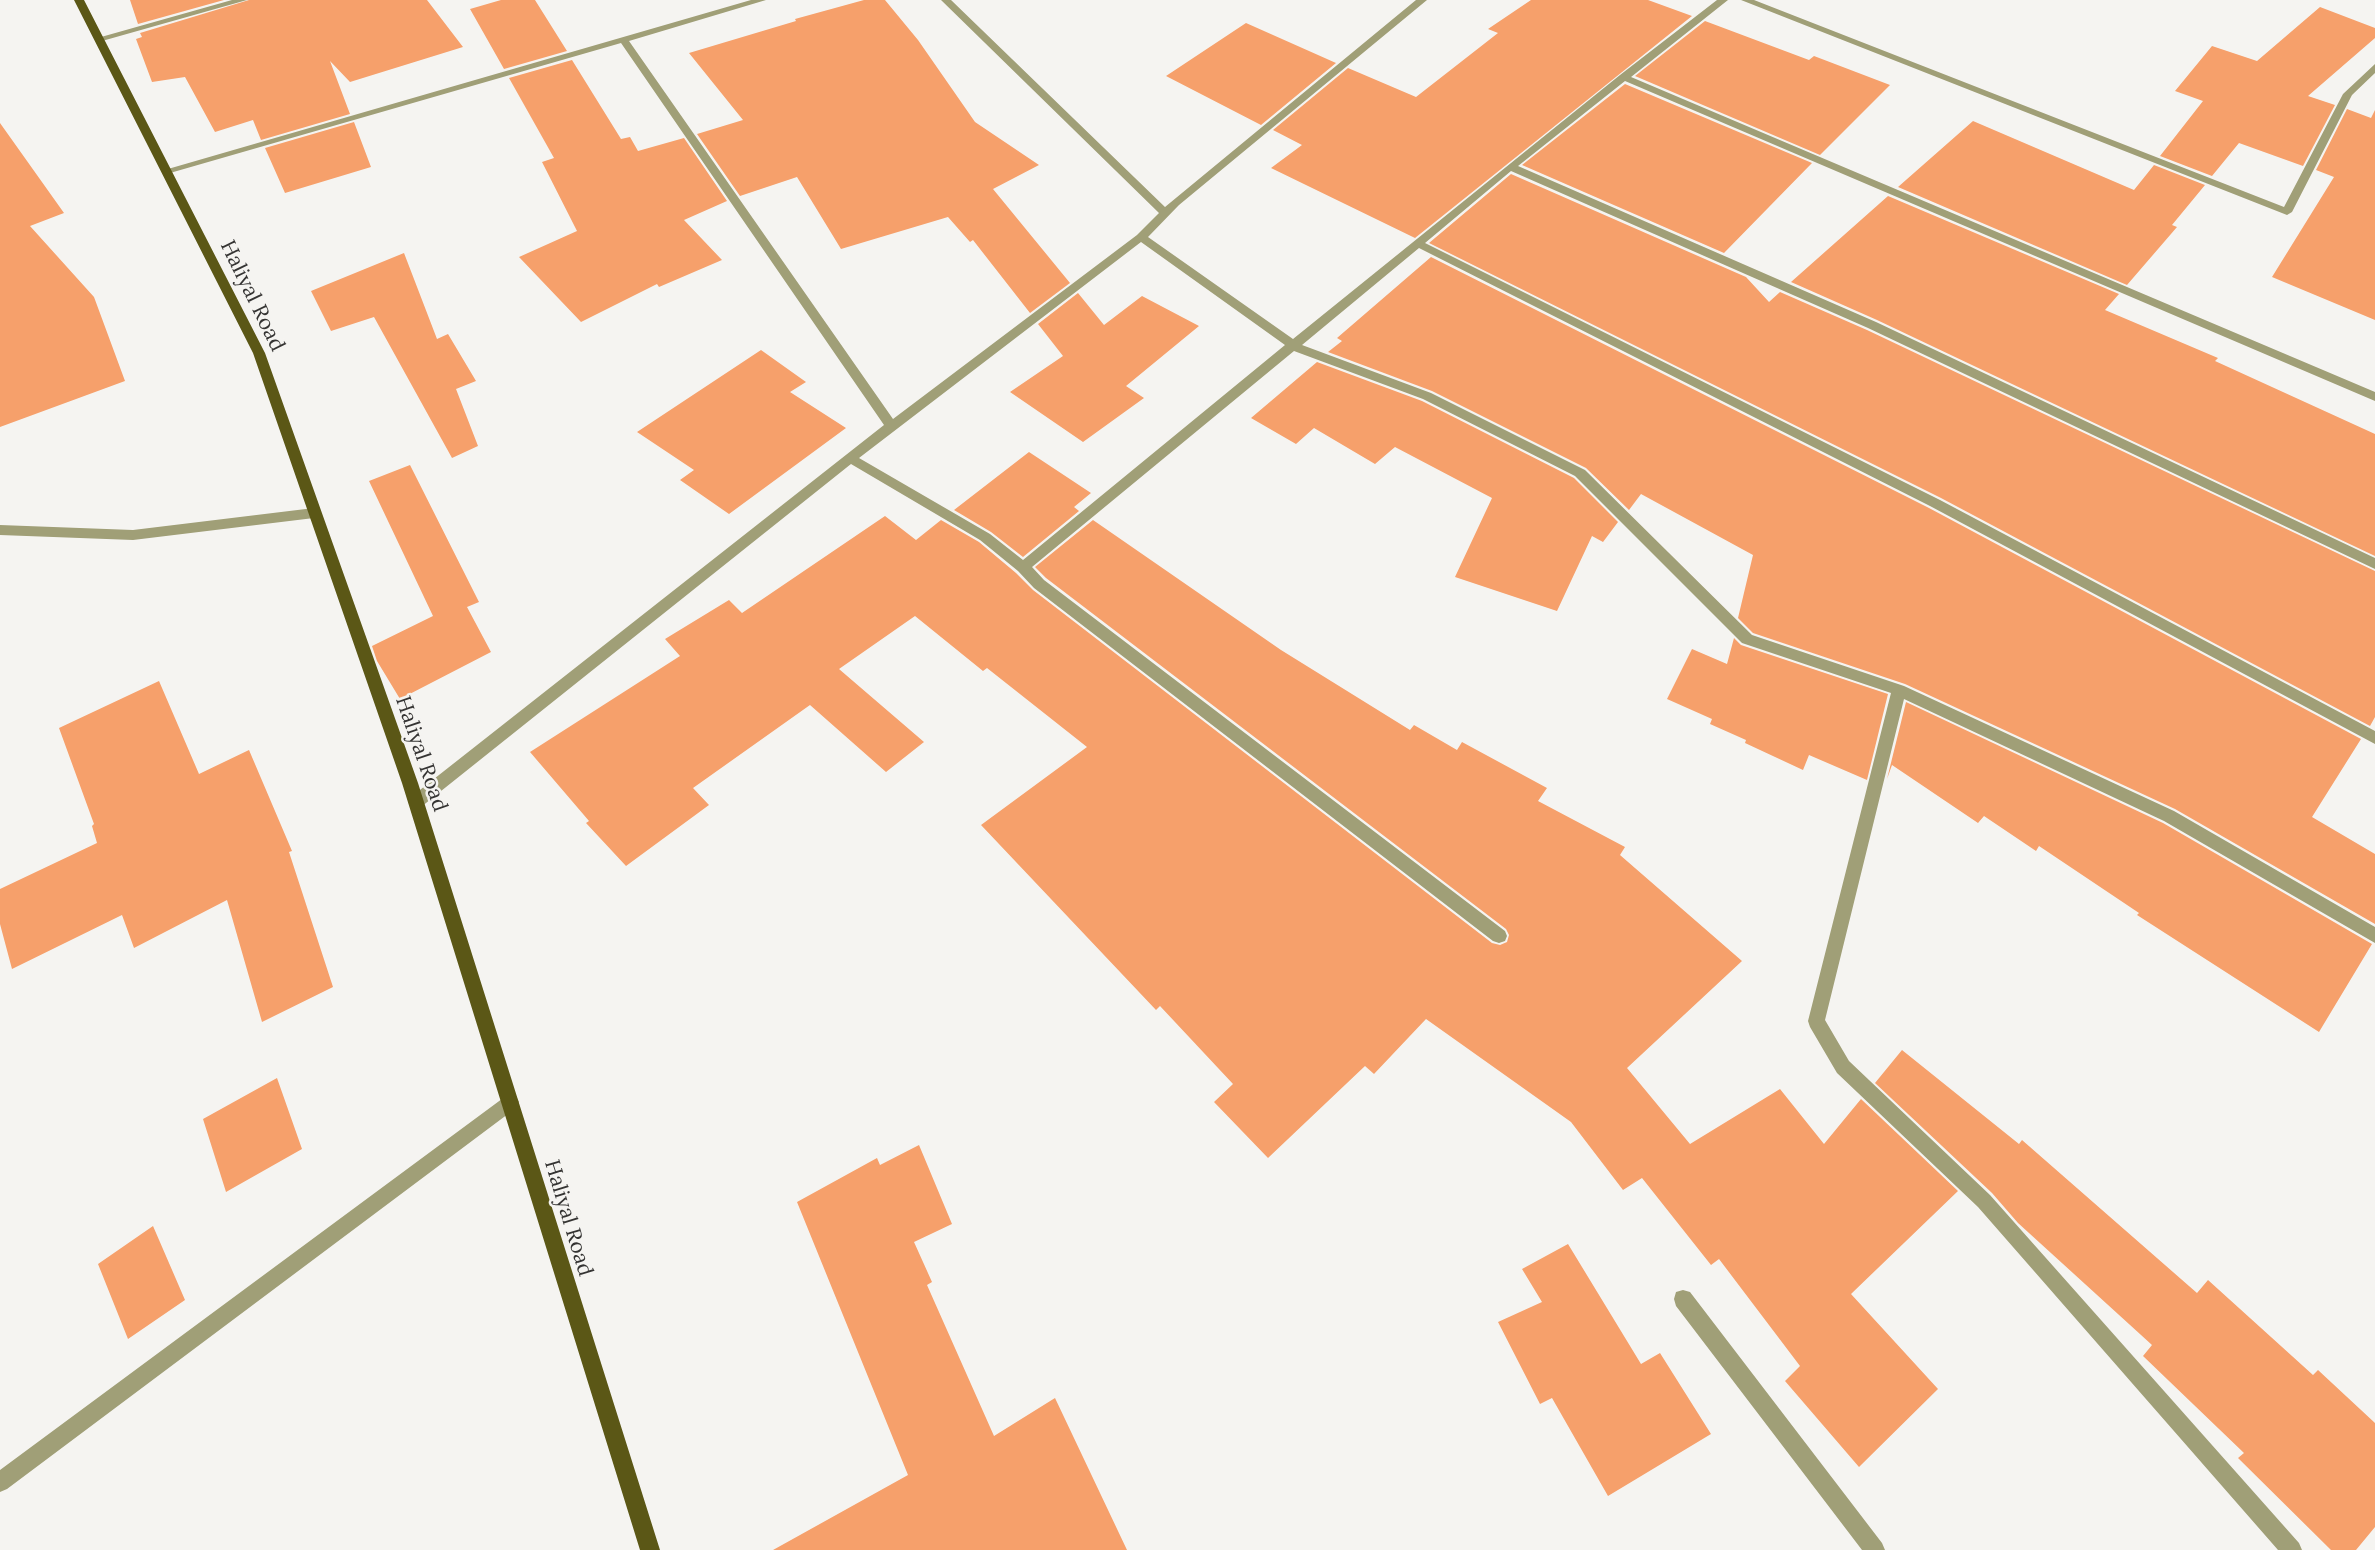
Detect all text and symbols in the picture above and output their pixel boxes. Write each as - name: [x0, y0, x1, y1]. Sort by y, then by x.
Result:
- street label: Haliyal Road: [214, 236, 290, 356]
- street label: Haliyal Road: [389, 693, 453, 815]
- street label: Haliyal Road: [538, 1157, 598, 1279]

